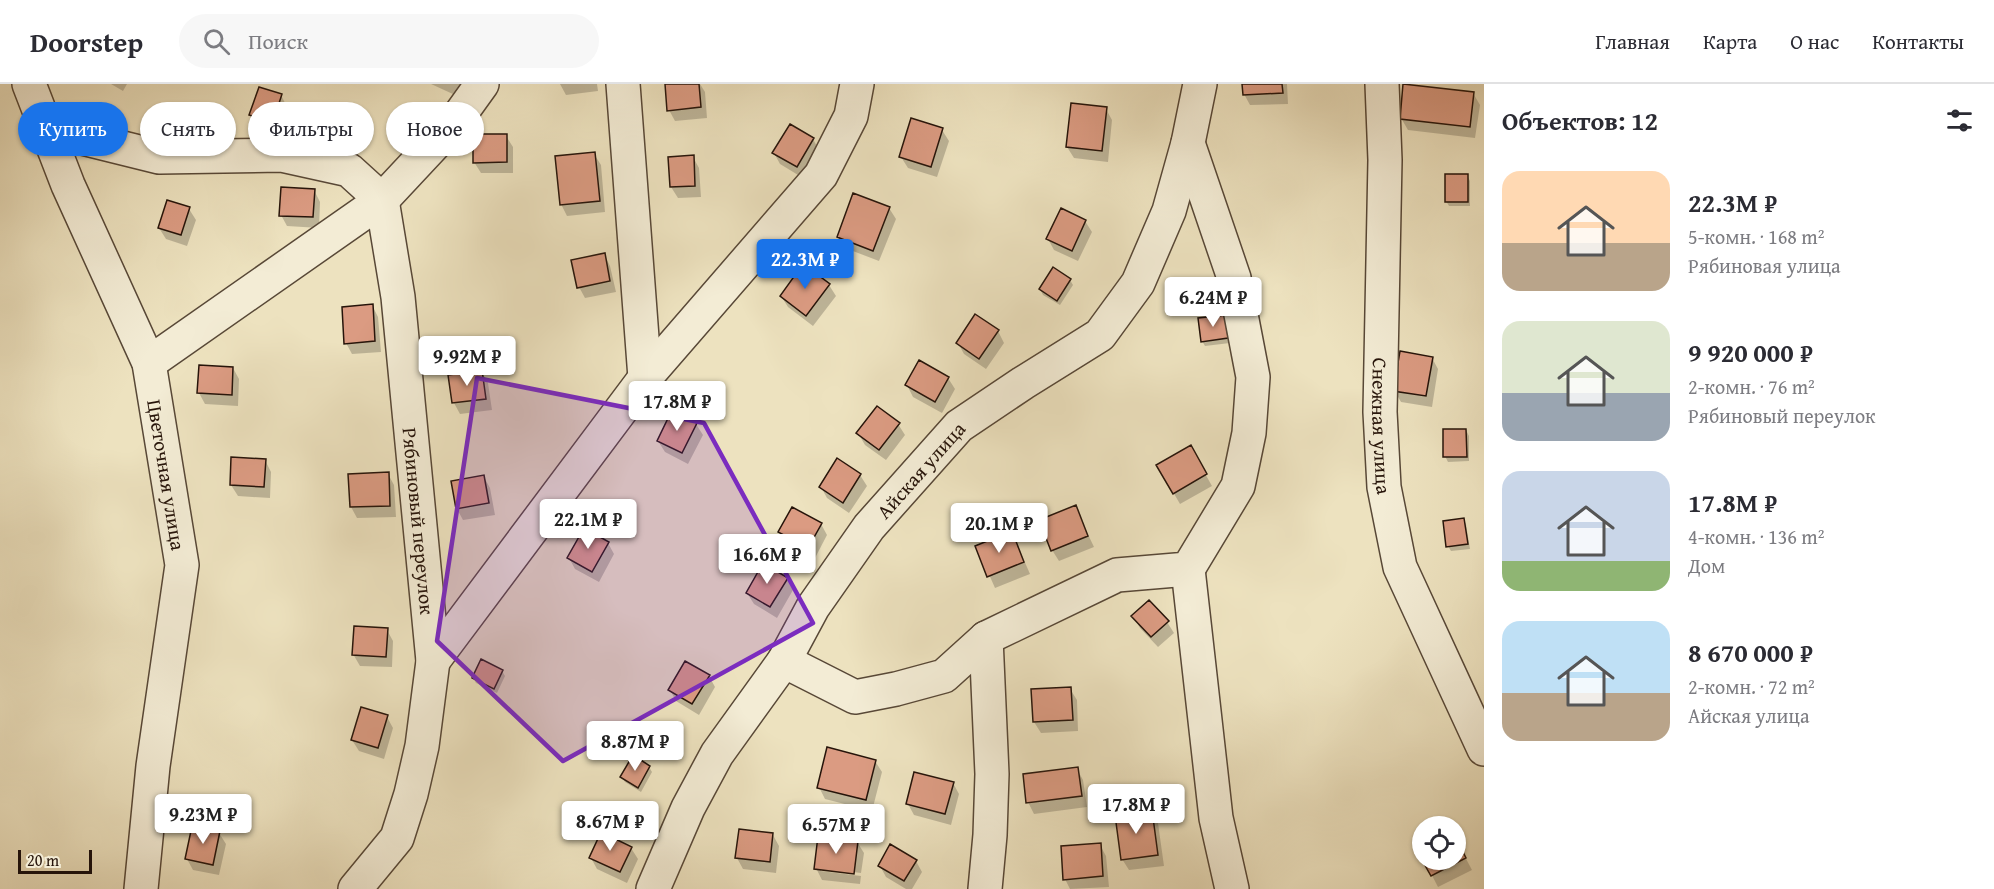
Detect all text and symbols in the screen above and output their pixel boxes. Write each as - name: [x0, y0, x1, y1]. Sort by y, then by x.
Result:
- search box: [179, 14, 599, 68]
- text: Doorstep: [30, 21, 143, 62]
- icon: search: [200, 25, 233, 58]
- text: Поиск: [248, 25, 308, 57]
- text: Главная: [1595, 26, 1670, 57]
- text: Карта: [1703, 26, 1757, 57]
- text: О нас: [1790, 26, 1839, 57]
- text: Контакты: [1872, 26, 1964, 57]
- text: Объектов: 12: [1502, 101, 1658, 140]
- chip: Купить: [18, 102, 128, 156]
- chip: Снять: [140, 102, 236, 156]
- chip: Фильтры: [248, 102, 374, 156]
- chip: Новое: [386, 102, 484, 156]
- icon: filters: [1943, 104, 1976, 137]
- text: 22.3M ₽: [1688, 183, 1777, 222]
- icon: home: [1550, 195, 1622, 267]
- text: 5-комн. · 168 m²: [1688, 222, 1824, 251]
- pin: 22.3M ₽: [750, 239, 860, 290]
- text: 22.3M ₽: [771, 244, 839, 273]
- text: Рябиновая улица: [1688, 251, 1841, 280]
- pin: 6.24M ₽: [1158, 277, 1268, 328]
- text: 6.24M ₽: [1179, 282, 1247, 311]
- text: 9 920 000 ₽: [1688, 333, 1813, 372]
- pin: 9.92M ₽: [412, 336, 522, 387]
- text: 9.92M ₽: [433, 341, 501, 370]
- icon: home: [1550, 345, 1622, 417]
- street label: Снежная улица: [1365, 357, 1400, 497]
- text: 2-комн. · 76 m²: [1688, 372, 1815, 401]
- pin: 17.8M ₽: [622, 381, 732, 432]
- text: 17.8M ₽: [643, 386, 711, 415]
- street label: Цветочная улица: [141, 397, 194, 553]
- text: Рябиновый переулок: [1688, 401, 1876, 430]
- street label: Айская улица: [869, 414, 972, 525]
- street label: Рябиновый переулок: [396, 426, 443, 616]
- text: 17.8M ₽: [1688, 483, 1777, 522]
- icon: home: [1550, 495, 1622, 567]
- pin: 22.1M ₽: [533, 499, 643, 550]
- pin: 20.1M ₽: [944, 503, 1054, 554]
- text: 22.1M ₽: [554, 504, 622, 533]
- text: 20.1M ₽: [965, 508, 1033, 537]
- text: 4-комн. · 136 m²: [1688, 522, 1824, 551]
- pin: 16.6M ₽: [712, 534, 822, 585]
- text: 16.6M ₽: [733, 539, 801, 568]
- text: Дом: [1688, 551, 1725, 580]
- text: 8 670 000 ₽: [1688, 633, 1813, 672]
- icon: home: [1550, 645, 1622, 717]
- text: 2-комн. · 72 m²: [1688, 672, 1815, 701]
- text: Айская улица: [1688, 701, 1809, 730]
- pin: 8.87M ₽: [580, 721, 690, 772]
- text: 8.87M ₽: [601, 726, 669, 755]
- pin: 17.8M ₽: [1081, 784, 1191, 835]
- text: 17.8M ₽: [1102, 789, 1170, 818]
- pin: 9.23M ₽: [148, 794, 258, 845]
- text: 9.23M ₽: [169, 799, 237, 828]
- pin: 8.67M ₽: [555, 801, 665, 852]
- pin: 6.57M ₽: [781, 804, 891, 855]
- text: 8.67M ₽: [576, 806, 644, 835]
- text: 6.57M ₽: [802, 809, 870, 838]
- map controls: [1412, 816, 1466, 870]
- button: locate: [1412, 816, 1466, 870]
- scale bar: [18, 847, 92, 874]
- text: 20 m: [27, 848, 59, 872]

